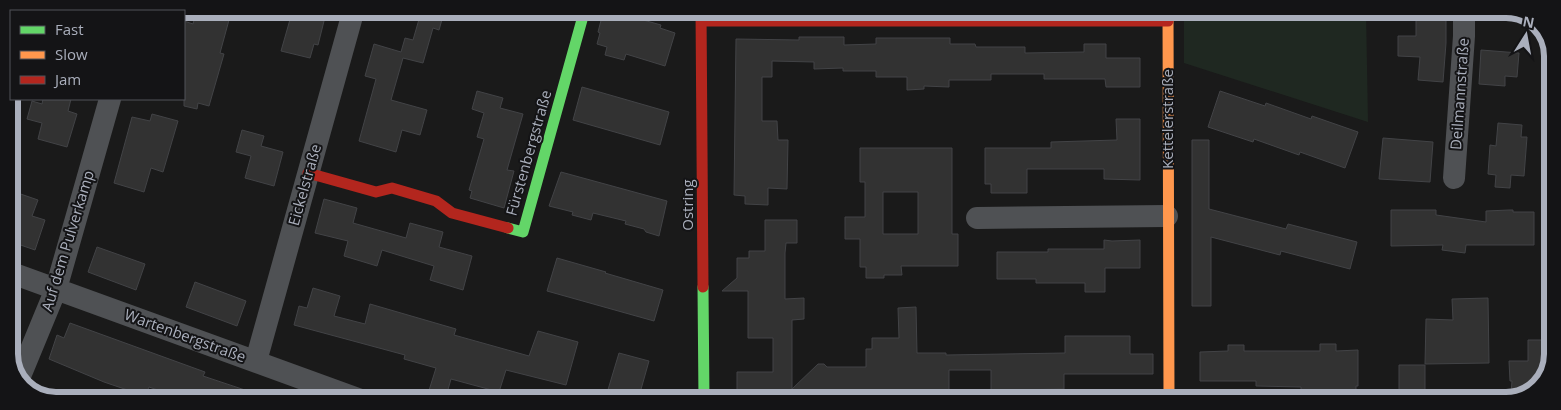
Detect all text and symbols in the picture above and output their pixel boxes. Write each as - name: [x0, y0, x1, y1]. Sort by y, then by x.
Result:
- legend: [10, 10, 185, 100]
- north arrow: [1501, 10, 1551, 60]
- text: N: [1521, 11, 1536, 32]
- text: Fast: [55, 19, 84, 39]
- street label: Deilmannstraße: [1445, 37, 1473, 151]
- text: Slow: [55, 44, 88, 64]
- text: Jam: [53, 69, 81, 89]
- street label: Kettelerstraße: [1157, 69, 1177, 169]
- street label: Fürstenbergstraße: [501, 88, 556, 218]
- street label: Eickelstraße: [283, 142, 325, 228]
- street label: Auf dem Pulverkamp: [36, 168, 98, 314]
- street label: Ostring: [677, 179, 697, 231]
- street label: Wartenbergstraße: [122, 304, 249, 366]

